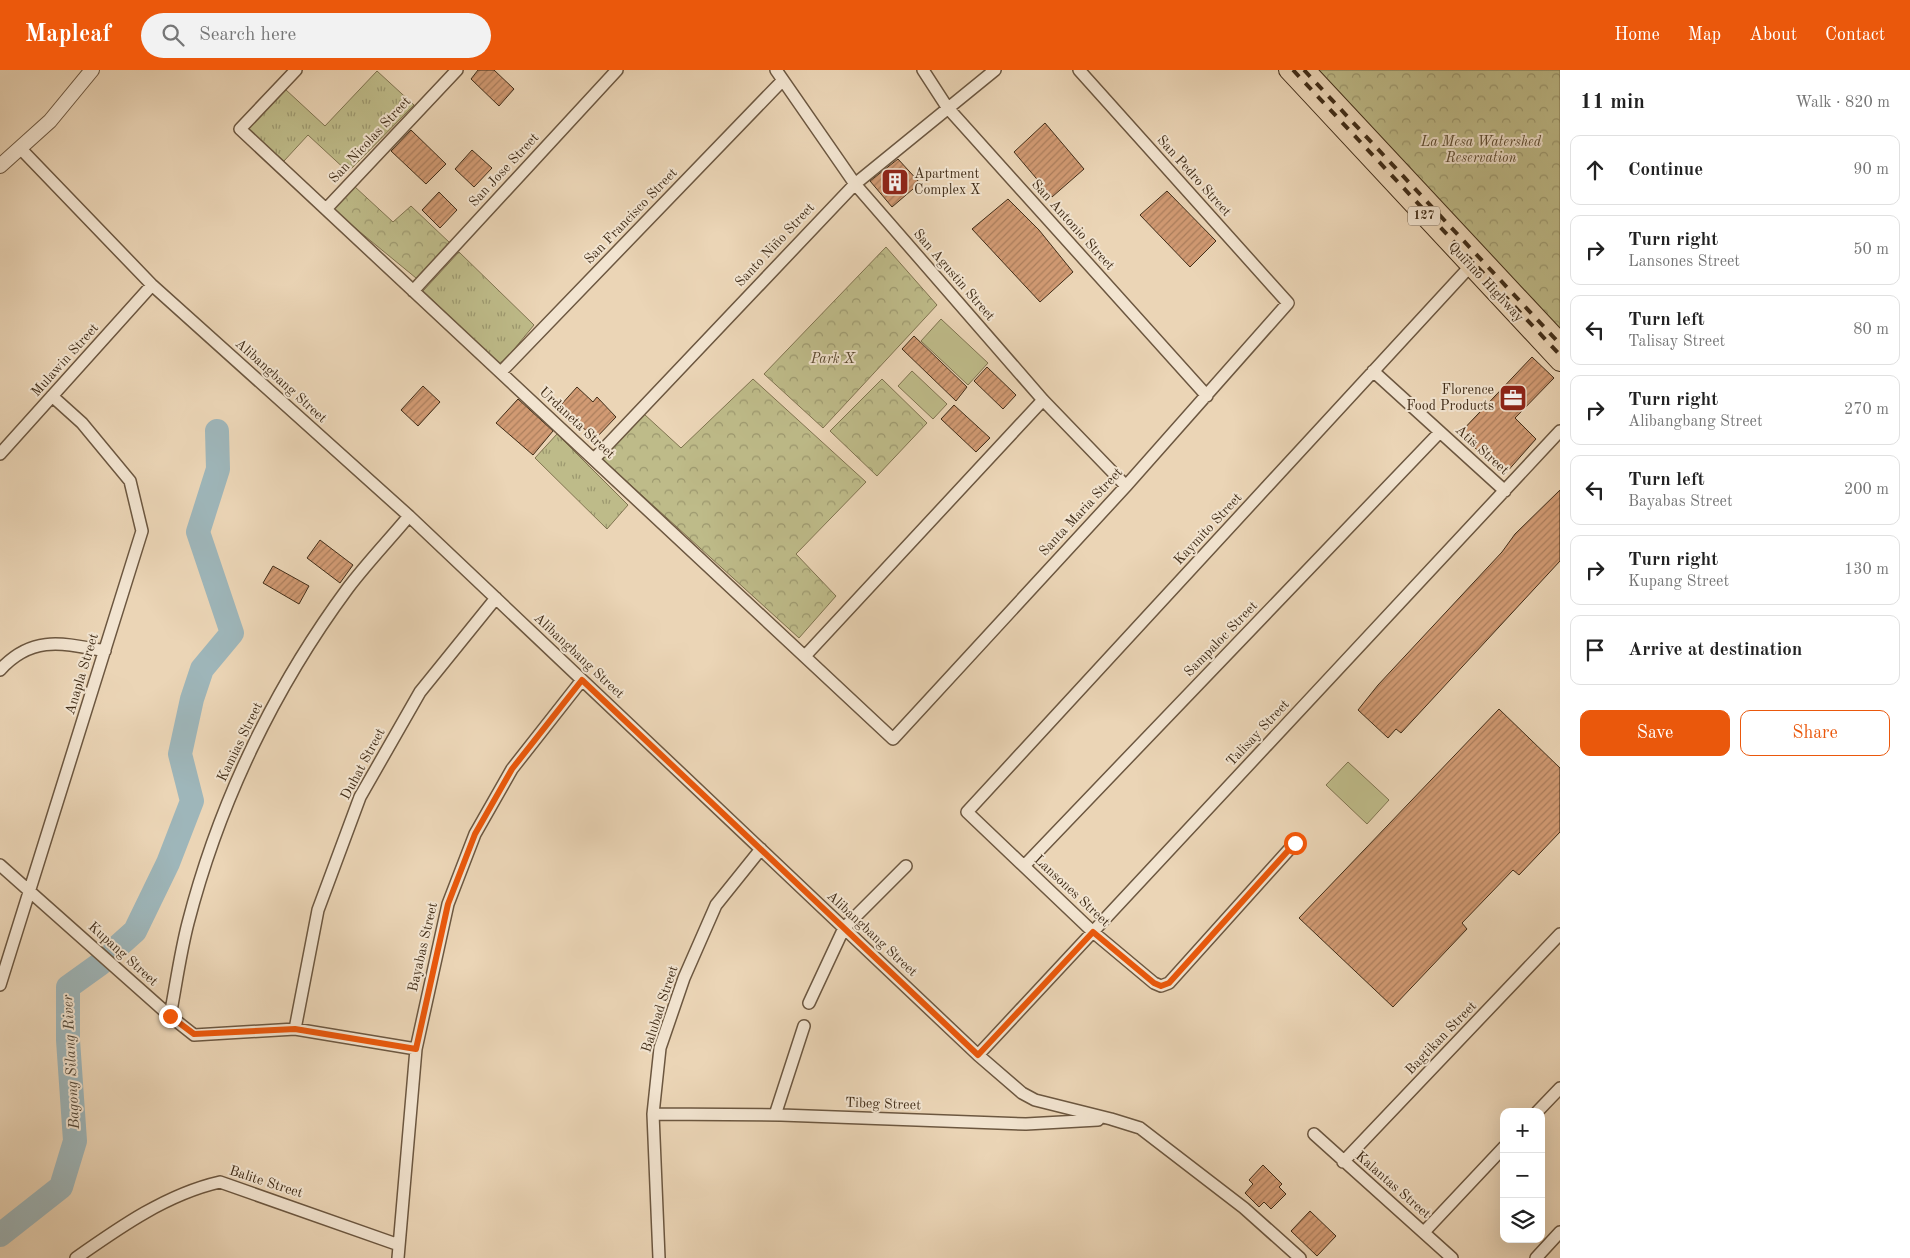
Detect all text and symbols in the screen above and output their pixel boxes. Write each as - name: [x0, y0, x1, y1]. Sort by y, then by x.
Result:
- search box: [141, 13, 491, 58]
- icon: search: [159, 21, 187, 49]
- text: Mapleaf: [25, 23, 111, 47]
- text: Search here: [199, 26, 296, 45]
- text: Home: [1614, 26, 1660, 44]
- text: Map: [1688, 26, 1721, 44]
- text: About: [1749, 26, 1797, 44]
- text: Contact: [1825, 26, 1885, 44]
- text: 11 min: [1580, 92, 1645, 113]
- street label: San Nicolas Street: [327, 94, 414, 186]
- text: Walk · 820 m: [1795, 95, 1890, 111]
- street label: San Jose Street: [466, 130, 542, 210]
- street label: San Pedro Street: [1154, 133, 1234, 219]
- park label: La Mesa Watershed Reservation: [1420, 135, 1542, 165]
- icon: ahead: [1581, 156, 1609, 184]
- text: Continue: [1628, 161, 1703, 180]
- text: 90 m: [1853, 162, 1889, 178]
- street label: San Francisco Street: [582, 165, 680, 266]
- building icon: Apartment Complex X: [880, 167, 910, 197]
- place label: Apartment Complex X: [914, 167, 981, 197]
- street label: San Antonio Street: [1029, 177, 1117, 273]
- street label: Santo Niño Street: [733, 200, 817, 290]
- road number: 127: [1408, 206, 1440, 226]
- street label: San Agustin Street: [911, 227, 997, 323]
- text: Turn right: [1628, 231, 1718, 250]
- icon: right: [1581, 236, 1609, 264]
- street label: Quirino Highway: [1446, 239, 1527, 325]
- text: 50 m: [1853, 242, 1889, 258]
- text: Lansones Street: [1628, 254, 1740, 270]
- text: Turn left: [1628, 311, 1705, 330]
- icon: left: [1581, 316, 1609, 344]
- street label: Mulawin Street: [29, 321, 101, 399]
- text: 80 m: [1853, 322, 1889, 338]
- text: Talisay Street: [1628, 334, 1725, 350]
- street label: Alibangbang Street: [233, 336, 329, 426]
- park label: Park X: [810, 352, 857, 366]
- place label: Florence Food Products: [1406, 383, 1494, 413]
- office icon: Florence Food Products: [1498, 383, 1528, 413]
- street label: Urdaneta Street: [536, 385, 618, 462]
- text: Turn right: [1628, 391, 1718, 410]
- icon: right: [1581, 396, 1609, 424]
- text: 270 m: [1844, 402, 1889, 418]
- text: Alibangbang Street: [1628, 414, 1763, 430]
- street label: Atis Street: [1453, 423, 1511, 478]
- street label: Santa Maria Street: [1037, 465, 1125, 559]
- text: Turn left: [1628, 471, 1705, 490]
- icon: left: [1581, 476, 1609, 504]
- text: 200 m: [1844, 482, 1889, 498]
- street label: Kaymito Street: [1171, 490, 1245, 568]
- text: Bayabas Street: [1628, 494, 1732, 510]
- text: Turn right: [1628, 551, 1718, 570]
- icon: right: [1581, 556, 1609, 584]
- text: 130 m: [1844, 562, 1889, 578]
- text: Kupang Street: [1628, 574, 1729, 590]
- street label: Sampaloc Street: [1182, 599, 1260, 679]
- street label: Alibangbang Street: [531, 611, 627, 701]
- street label: Anapla Street: [63, 632, 101, 716]
- icon: arrive: [1581, 636, 1609, 664]
- text: Arrive at destination: [1628, 641, 1802, 660]
- street label: Talisay Street: [1224, 697, 1292, 769]
- street label: Kamias Street: [215, 700, 265, 784]
- button: Save: [1580, 710, 1730, 756]
- button: Share: [1740, 710, 1890, 756]
- street label: Duhat Street: [338, 726, 388, 802]
- route start: [1284, 832, 1307, 855]
- street label: Lansones Street: [1031, 852, 1113, 930]
- street label: Alibangbang Street: [824, 889, 920, 979]
- street label: Bayabas Street: [406, 901, 440, 993]
- street label: Kupang Street: [85, 919, 161, 989]
- street label: Balubad Street: [639, 964, 681, 1054]
- water label: Bagong Silang River: [61, 994, 83, 1131]
- street label: Bagtikan Street: [1403, 999, 1479, 1077]
- route end: [159, 1005, 182, 1028]
- street label: Tibeg Street: [845, 1096, 921, 1112]
- map controls: [1500, 1108, 1545, 1243]
- button: +: [1500, 1108, 1545, 1153]
- street label: Kalantas Street: [1353, 1149, 1433, 1221]
- button: −: [1500, 1153, 1545, 1198]
- street label: Balite Street: [227, 1164, 305, 1201]
- button: layers: [1500, 1198, 1545, 1243]

